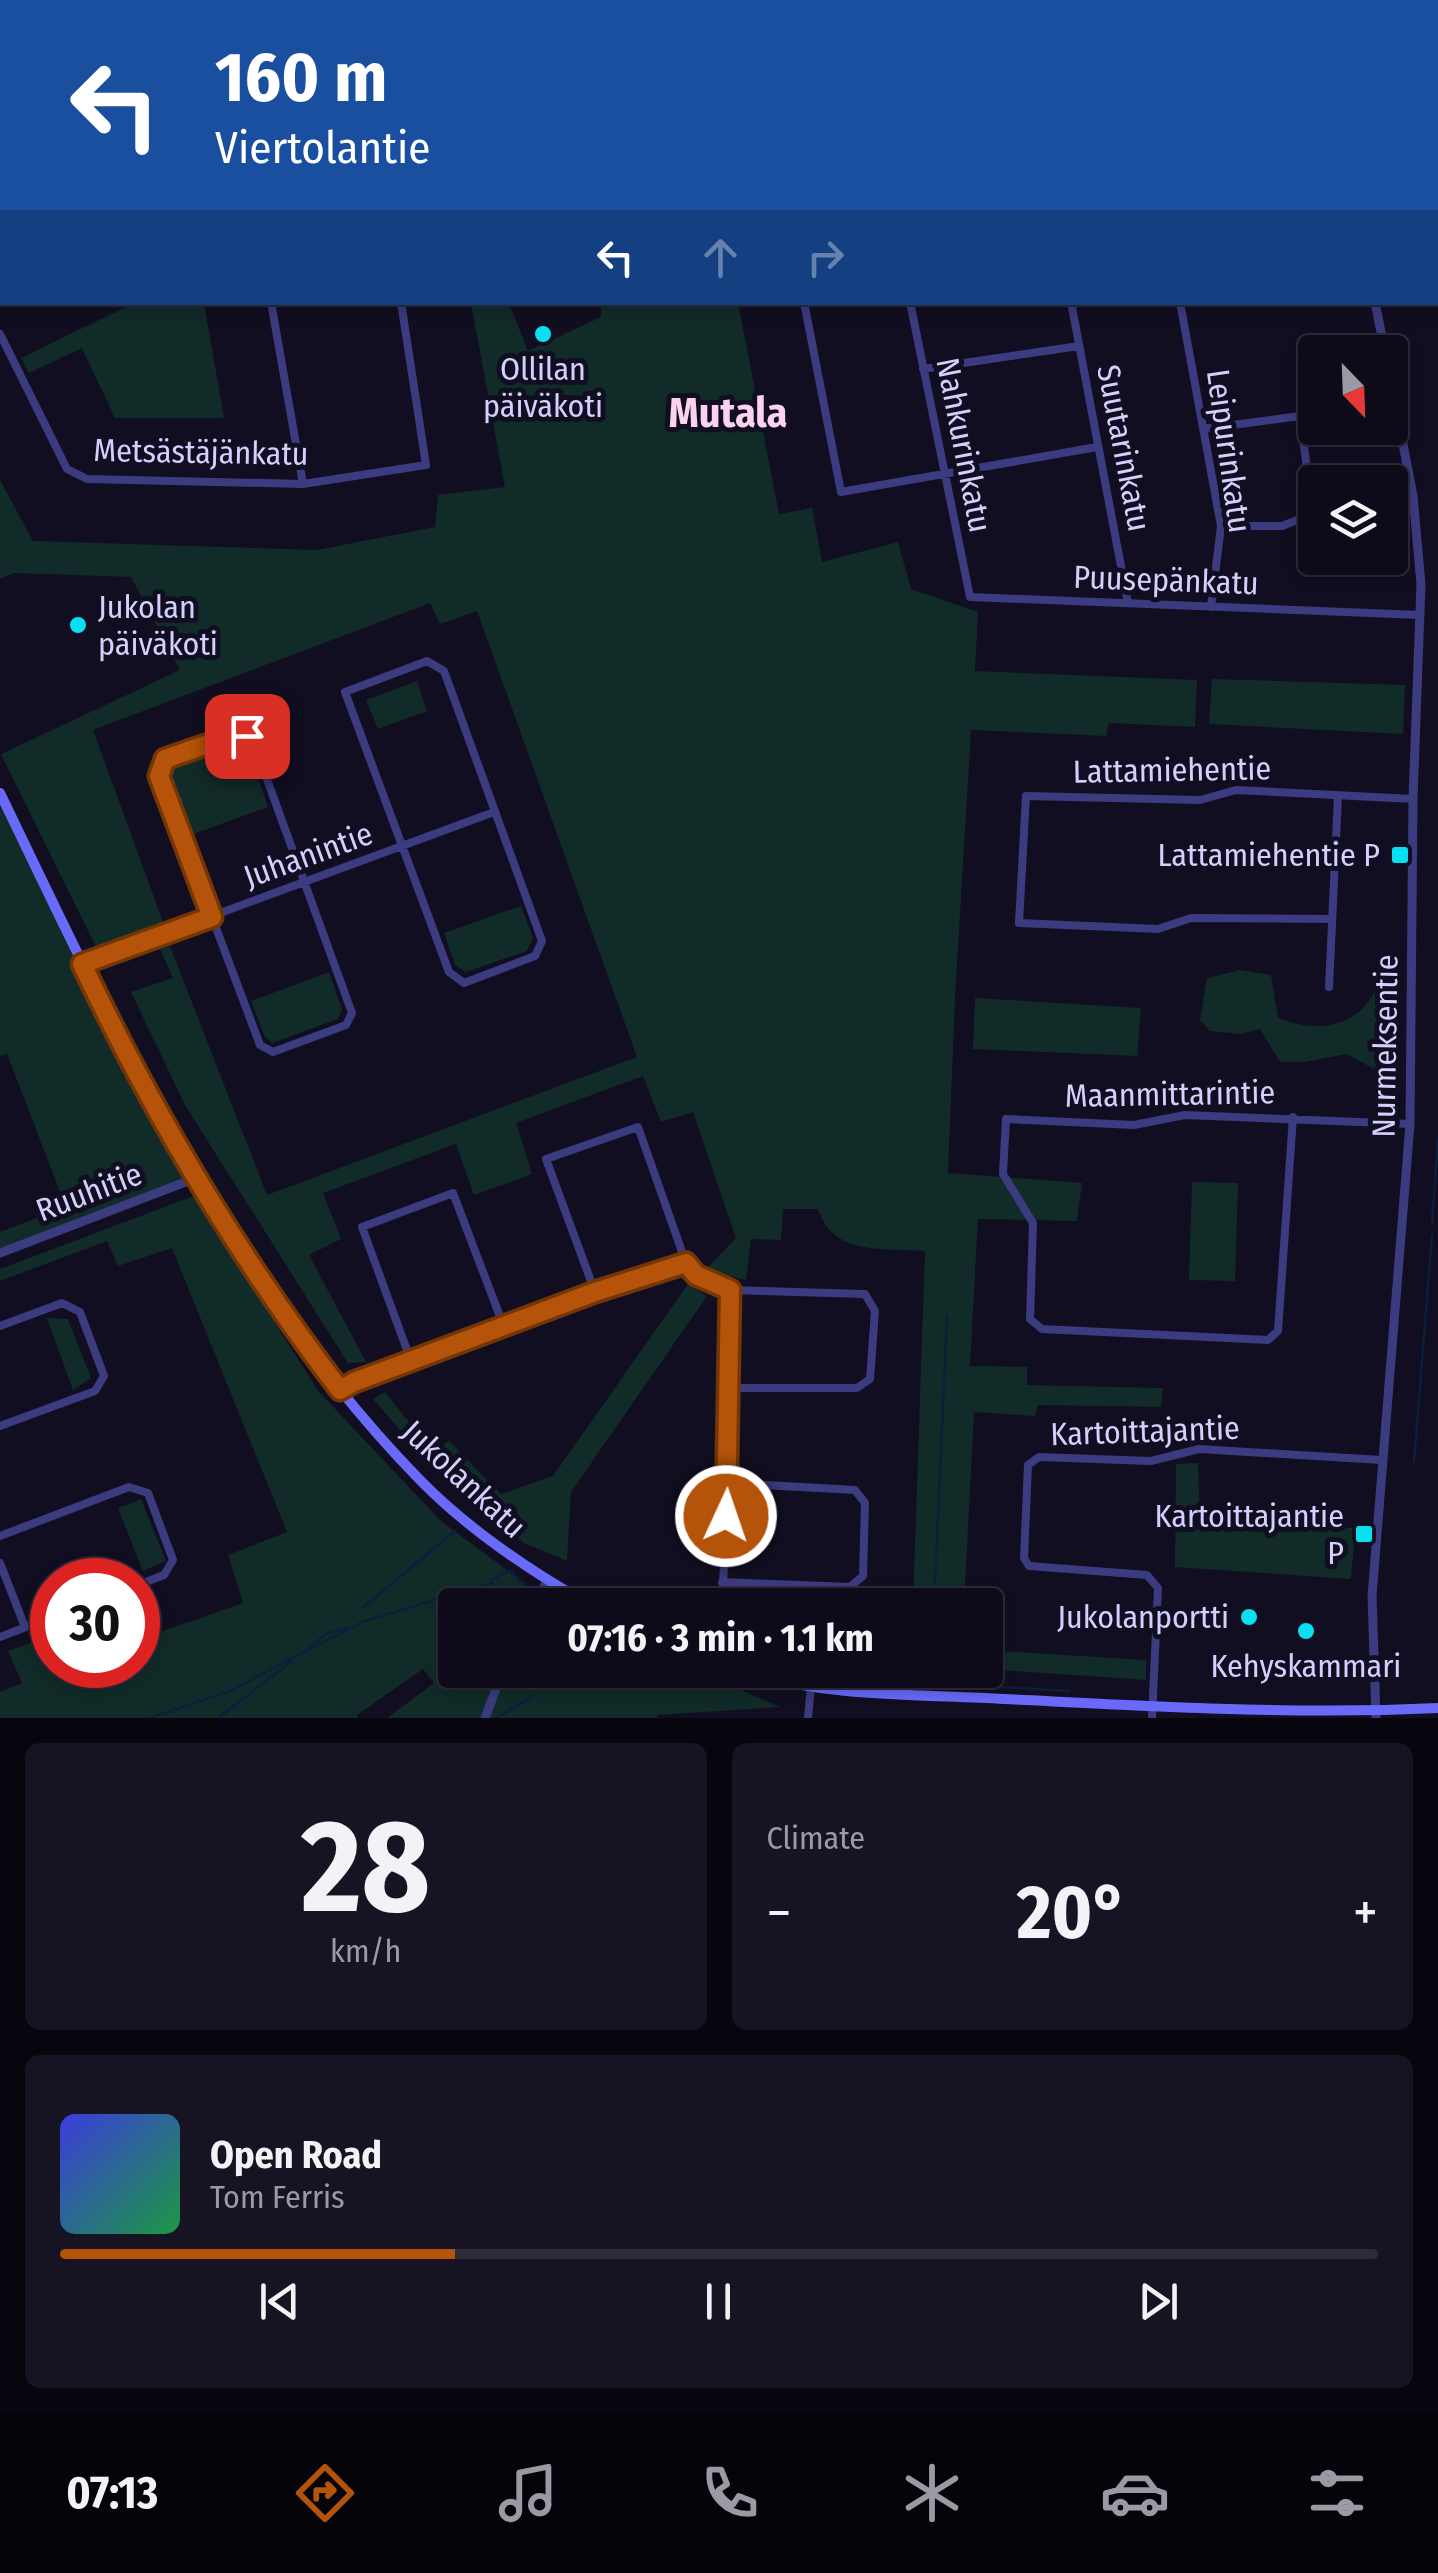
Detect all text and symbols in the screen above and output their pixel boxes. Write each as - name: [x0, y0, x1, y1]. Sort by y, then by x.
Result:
- text: 160 m: [215, 36, 387, 120]
- icon: left: [50, 40, 180, 170]
- text: Viertolantie: [215, 121, 431, 175]
- icon: left: [588, 230, 643, 285]
- icon: ahead: [693, 230, 748, 285]
- icon: right: [798, 230, 853, 285]
- marker: Ollilan päiväkoti: [532, 323, 554, 345]
- north arrow: [1298, 335, 1408, 445]
- map controls: [1298, 335, 1408, 575]
- place label: Ollilan päiväkoti: [483, 350, 603, 425]
- street label: Nahkurinkatu: [928, 355, 1000, 535]
- street label: Suutarinkatu: [1089, 362, 1159, 534]
- street label: Leipurinkatu: [1199, 367, 1259, 535]
- district label: Mutala: [669, 388, 788, 438]
- street label: Metsästäjänkatu: [93, 431, 309, 473]
- button: layers: [1298, 465, 1408, 575]
- street label: Puusepänkatu: [1073, 558, 1259, 602]
- place label: Jukolan päiväkoti: [98, 588, 218, 663]
- marker: Jukolan päiväkoti: [67, 614, 89, 636]
- pin: [205, 694, 290, 779]
- icon: arrive: [220, 709, 275, 764]
- street label: Lattamiehentie: [1072, 749, 1272, 791]
- street label: Juhanintie: [238, 814, 378, 896]
- place label: Lattamiehentie P: [1157, 836, 1380, 874]
- marker: Lattamiehentie P: [1389, 844, 1411, 866]
- street label: Nurmeksentie: [1364, 954, 1406, 1138]
- street label: Maanmittarintie: [1065, 1073, 1275, 1115]
- street label: Ruuhitie: [31, 1155, 147, 1229]
- street label: Kartoittajantie: [1050, 1409, 1240, 1453]
- street label: Jukolankatu: [394, 1412, 534, 1546]
- position arrow: [674, 1464, 778, 1568]
- place label: Kartoittajantie P: [1155, 1497, 1344, 1572]
- marker: Kartoittajantie P: [1353, 1523, 1375, 1545]
- speed limit sign: 30: [30, 1558, 160, 1688]
- place label: Jukolanportti: [1057, 1598, 1229, 1636]
- marker: Jukolanportti: [1238, 1606, 1260, 1628]
- text: 07:16 · 3 min · 1.1 km: [567, 1615, 874, 1661]
- marker: Kehyskammari: [1295, 1620, 1317, 1642]
- place label: Kehyskammari: [1211, 1647, 1401, 1685]
- text: 28: [301, 1789, 430, 1945]
- text: Climate: [767, 1819, 865, 1857]
- text: 20°: [1017, 1868, 1128, 1958]
- text: −: [767, 1880, 791, 1946]
- text: +: [1353, 1880, 1378, 1946]
- text: km/h: [330, 1932, 401, 1970]
- text: Open Road: [210, 2132, 382, 2178]
- text: Tom Ferris: [210, 2178, 345, 2216]
- icon: previous: [252, 2274, 307, 2329]
- icon: pause: [691, 2274, 746, 2329]
- icon: next: [1131, 2274, 1186, 2329]
- icon: directions: [290, 2458, 360, 2528]
- icon: music: [493, 2458, 563, 2528]
- icon: phone: [695, 2458, 765, 2528]
- icon: climate: [897, 2458, 967, 2528]
- icon: car: [1100, 2458, 1170, 2528]
- icon: filters: [1302, 2458, 1372, 2528]
- text: 07:13: [66, 2466, 158, 2520]

